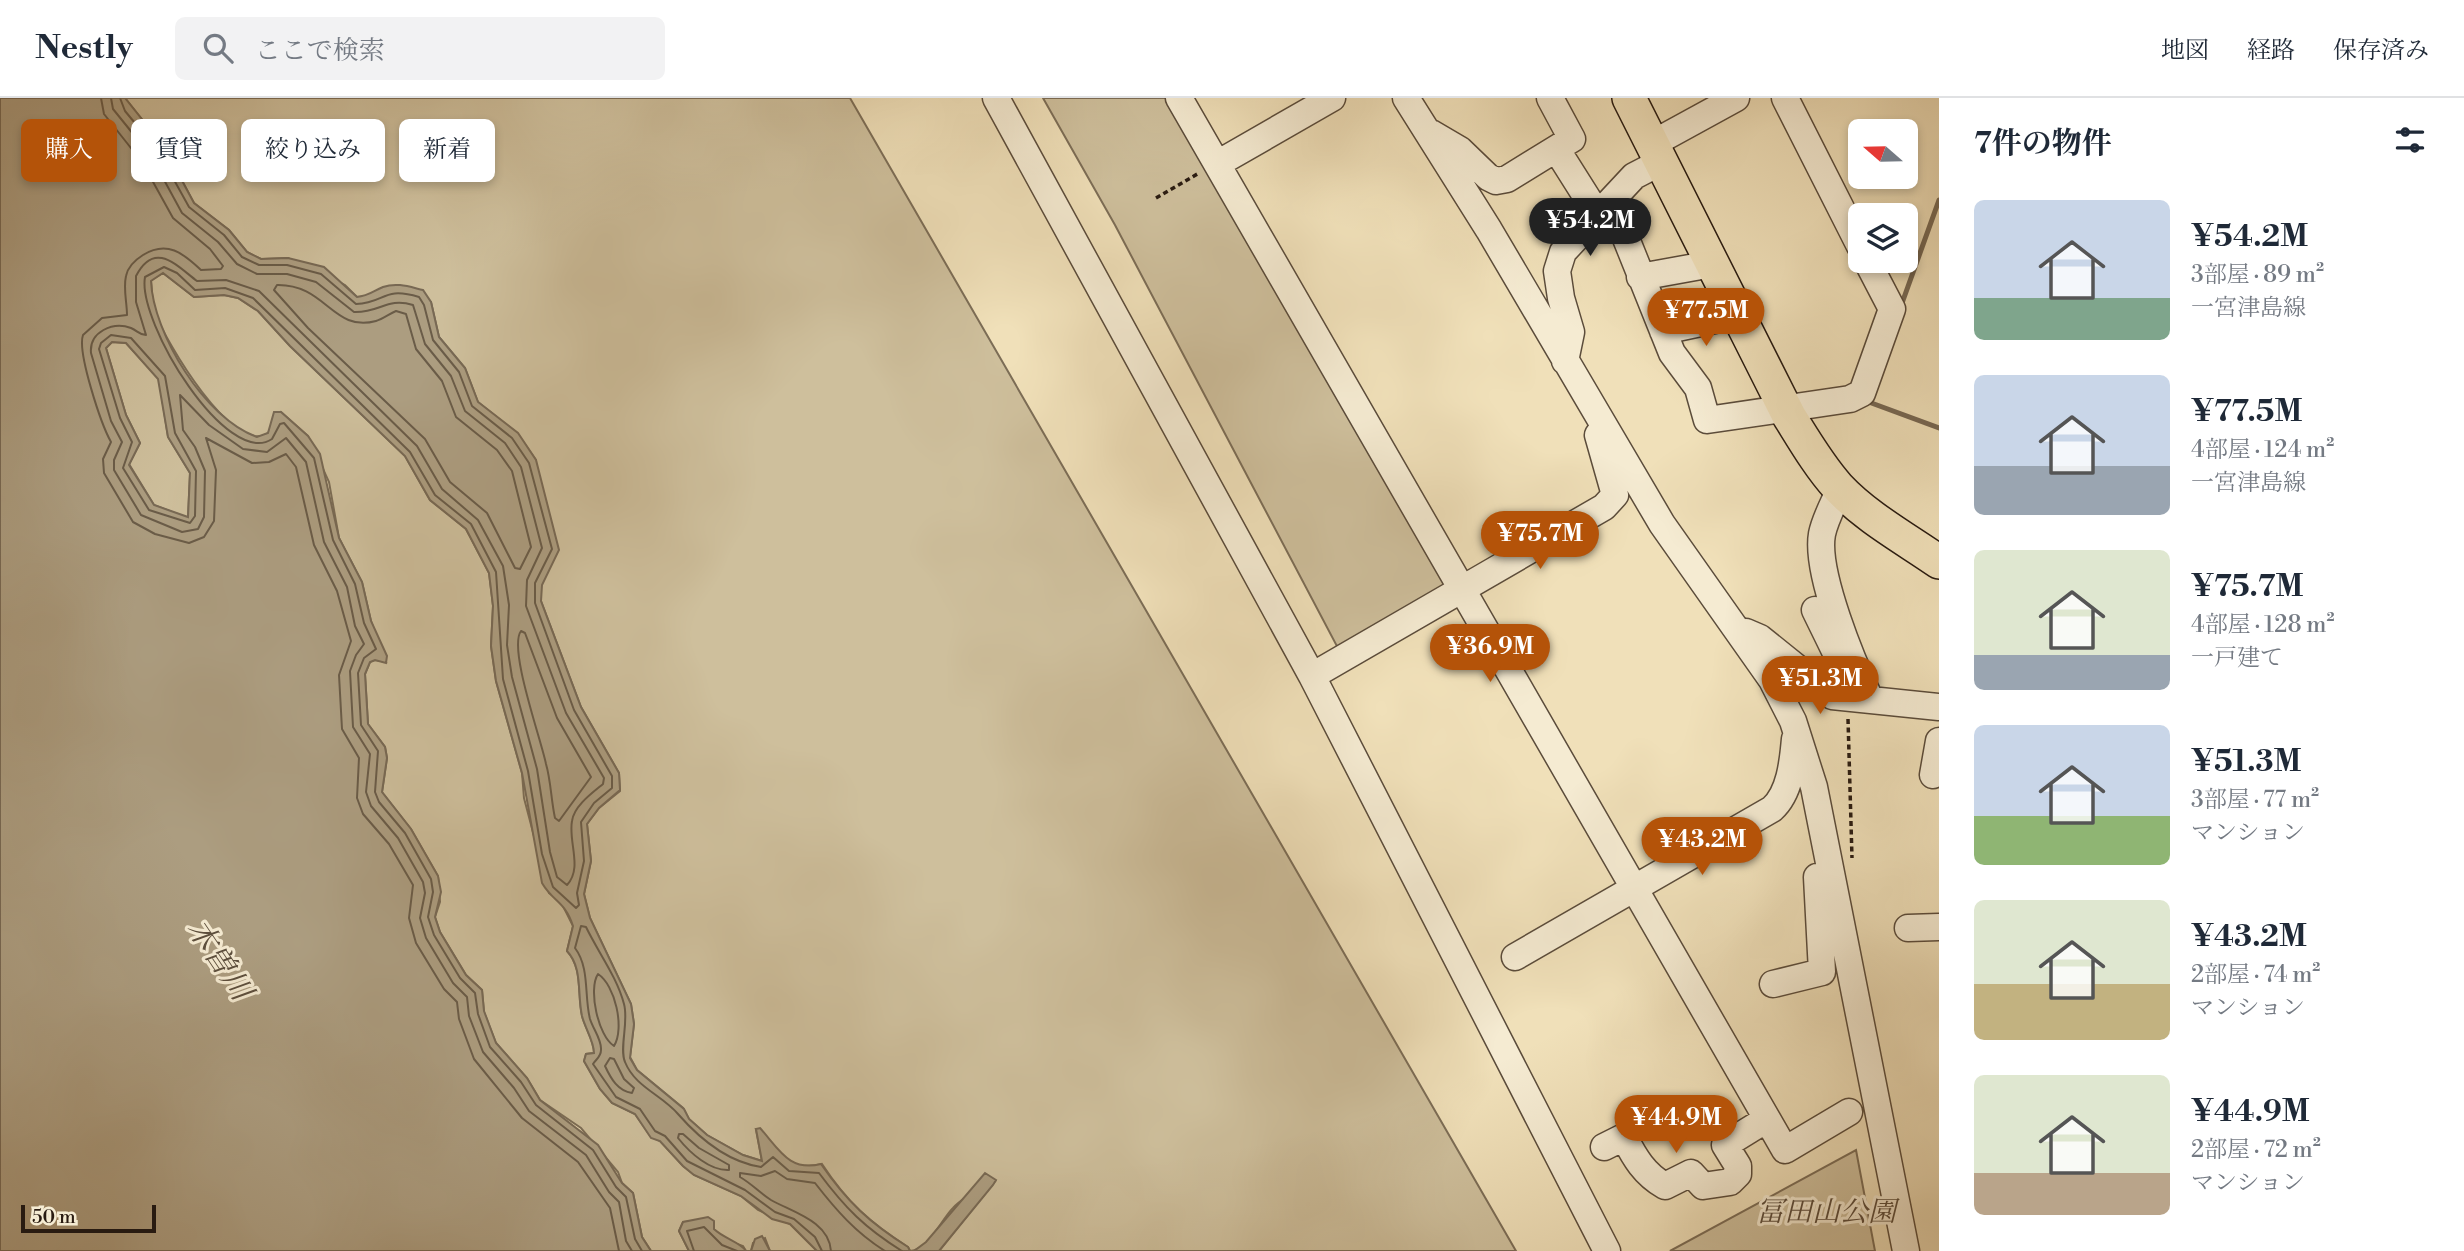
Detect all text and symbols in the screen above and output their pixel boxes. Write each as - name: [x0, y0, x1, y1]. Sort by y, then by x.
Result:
- search box: [175, 17, 665, 80]
- text: Nestly: [35, 28, 133, 69]
- icon: search: [199, 29, 237, 67]
- text: ここで検索: [255, 35, 385, 67]
- text: 地図: [2161, 36, 2209, 66]
- text: 経路: [2247, 36, 2295, 66]
- text: 保存済み: [2333, 36, 2429, 66]
- chip: 購入: [21, 119, 117, 182]
- chip: 賃貸: [131, 119, 227, 182]
- chip: 絞り込み: [241, 119, 385, 182]
- chip: 新着: [399, 119, 495, 182]
- north arrow: [1848, 119, 1918, 189]
- map controls: [1848, 119, 1918, 273]
- icon: filters: [2391, 121, 2429, 159]
- text: 7件の物件: [1974, 125, 2112, 163]
- pin: ¥54.2M: [1533, 198, 1647, 258]
- button: layers: [1848, 203, 1918, 273]
- text: ¥54.2M: [1545, 207, 1635, 235]
- text: ¥54.2M: [2191, 218, 2308, 256]
- icon: home: [2030, 228, 2114, 312]
- text: 3部屋 · 89 m²: [2191, 261, 2324, 289]
- pin: ¥77.5M: [1649, 288, 1763, 348]
- text: 一宮津島線: [2191, 294, 2306, 322]
- text: ¥77.5M: [1663, 297, 1749, 325]
- text: ¥77.5M: [2191, 393, 2302, 431]
- icon: home: [2030, 403, 2114, 487]
- text: 4部屋 · 124 m²: [2191, 436, 2334, 464]
- text: 一宮津島線: [2191, 469, 2306, 497]
- pin: ¥75.7M: [1483, 512, 1597, 571]
- text: ¥75.7M: [1497, 520, 1583, 548]
- text: ¥75.7M: [2191, 568, 2303, 606]
- icon: home: [2030, 578, 2114, 662]
- text: 4部屋 · 128 m²: [2191, 611, 2335, 639]
- pin: ¥36.9M: [1433, 624, 1547, 684]
- text: ¥36.9M: [1446, 633, 1534, 661]
- text: 一戸建て: [2191, 644, 2283, 672]
- pin: ¥51.3M: [1763, 656, 1877, 716]
- text: ¥51.3M: [1778, 665, 1862, 693]
- text: ¥51.3M: [2191, 743, 2301, 781]
- icon: home: [2030, 753, 2114, 837]
- text: 3部屋 · 77 m²: [2191, 786, 2319, 814]
- pin: ¥43.2M: [1645, 818, 1759, 877]
- text: マンション: [2191, 819, 2305, 847]
- text: ¥43.2M: [1658, 826, 1746, 854]
- water label: 木曽川: [178, 912, 262, 1010]
- text: ¥43.2M: [2191, 918, 2307, 956]
- icon: home: [2030, 928, 2114, 1012]
- text: 2部屋 · 74 m²: [2191, 961, 2320, 989]
- text: マンション: [2191, 994, 2305, 1022]
- text: ¥44.9M: [2191, 1093, 2310, 1131]
- pin: ¥44.9M: [1619, 1096, 1733, 1155]
- icon: home: [2030, 1103, 2114, 1187]
- text: ¥44.9M: [1631, 1104, 1721, 1132]
- text: 2部屋 · 72 m²: [2191, 1136, 2321, 1164]
- text: マンション: [2191, 1169, 2305, 1197]
- park label: 冨田山公園: [1756, 1195, 1900, 1230]
- scale bar: [21, 1202, 156, 1234]
- text: 50 m: [32, 1205, 76, 1229]

